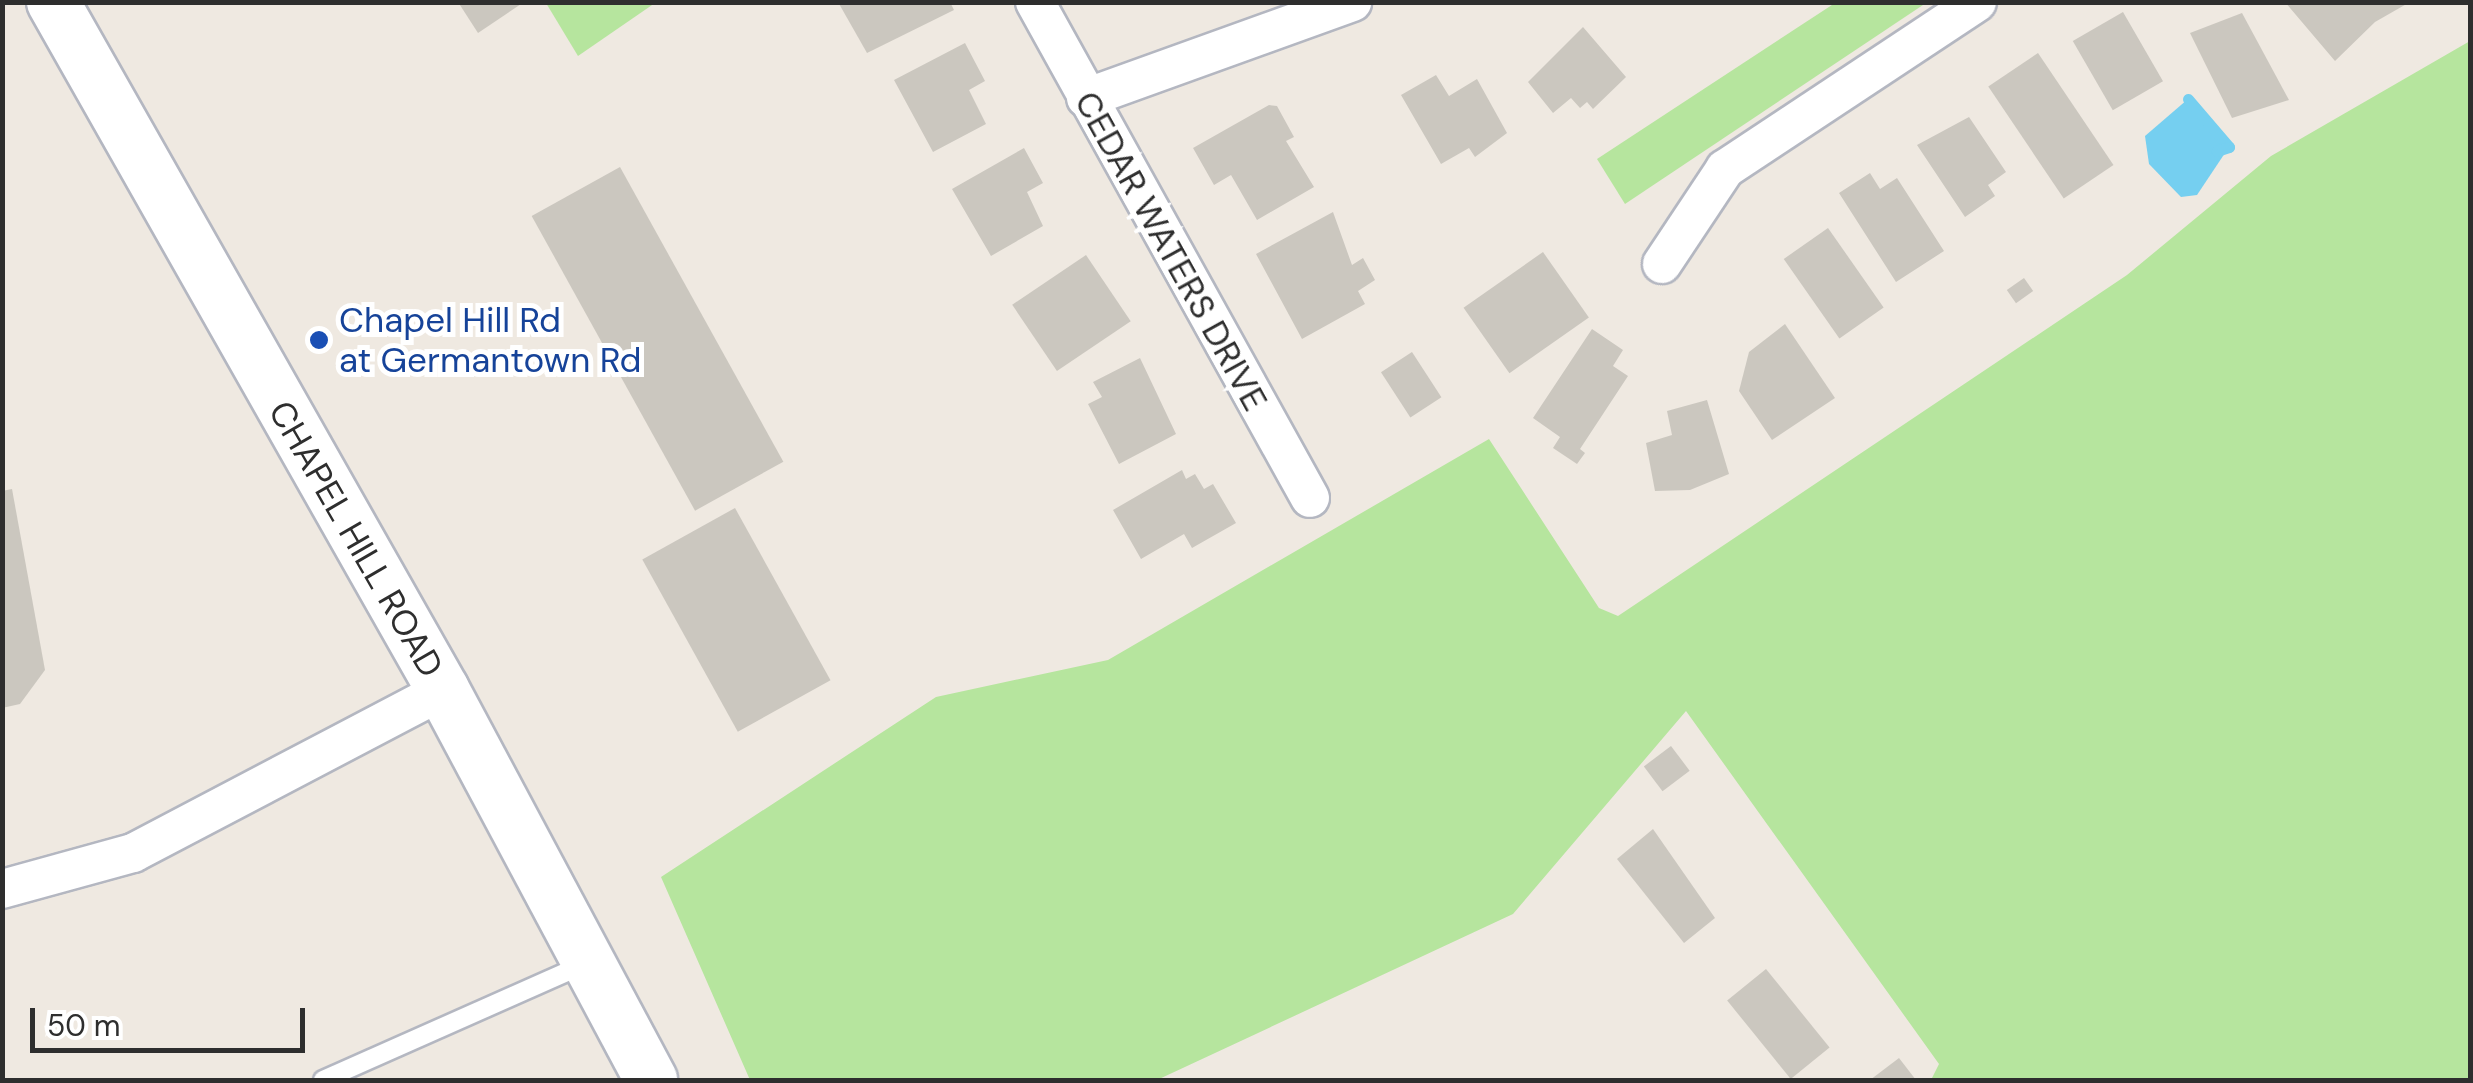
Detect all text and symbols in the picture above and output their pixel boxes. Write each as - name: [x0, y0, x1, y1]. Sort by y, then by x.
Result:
- street label: CEDAR WATERS DRIVE: [1066, 84, 1276, 418]
- place label: Chapel Hill Rd at Germantown Rd: [339, 299, 641, 381]
- marker: Chapel Hill Rd at Germantown Rd: [308, 329, 330, 351]
- street label: CHAPEL HILL ROAD: [260, 394, 452, 684]
- scale bar: [35, 988, 310, 1050]
- text: 50 m: [47, 1006, 121, 1045]

